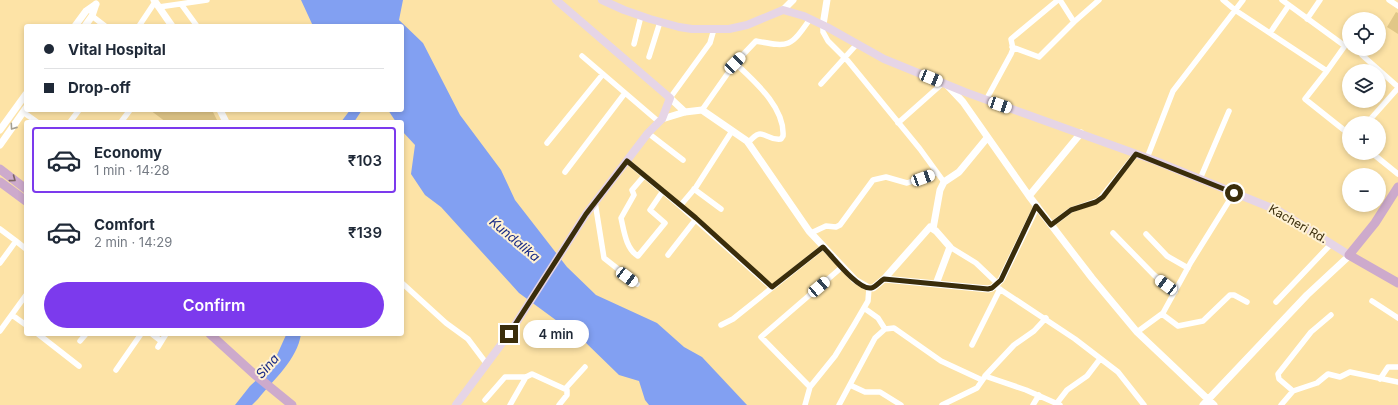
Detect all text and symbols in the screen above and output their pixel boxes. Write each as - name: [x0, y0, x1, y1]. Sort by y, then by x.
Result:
- map controls: [1342, 12, 1386, 212]
- button: locate: [1342, 12, 1386, 56]
- text: Vital Hospital: [68, 40, 166, 59]
- car: [722, 50, 748, 76]
- button: layers: [1342, 64, 1386, 108]
- car: [918, 68, 944, 88]
- text: Drop-off: [68, 78, 131, 97]
- car: [987, 95, 1013, 115]
- button: +: [1342, 116, 1386, 160]
- one-way arrow: [10, 123, 18, 130]
- icon: car: [46, 142, 82, 178]
- text: Economy: [94, 143, 162, 162]
- text: ₹103: [348, 151, 382, 170]
- text: 1 min · 14:28: [94, 162, 170, 178]
- car: [910, 168, 936, 188]
- button: −: [1342, 168, 1386, 212]
- one-way arrow: [9, 174, 16, 182]
- route start: [1225, 184, 1243, 202]
- street label: Kacheri Rd.: [1266, 201, 1330, 246]
- water label: Kundalika: [487, 213, 543, 265]
- icon: car: [46, 214, 82, 250]
- text: Comfort: [94, 215, 155, 234]
- text: ₹139: [348, 223, 382, 242]
- text: 2 min · 14:29: [94, 234, 172, 250]
- car: [614, 265, 640, 289]
- car: [1153, 273, 1179, 297]
- car: [806, 275, 832, 299]
- button: Confirm: [44, 282, 384, 328]
- callout: 4 min: [523, 320, 589, 348]
- route end: [500, 325, 518, 343]
- text: 4 min: [539, 326, 574, 342]
- water label: Sina: [252, 350, 282, 381]

